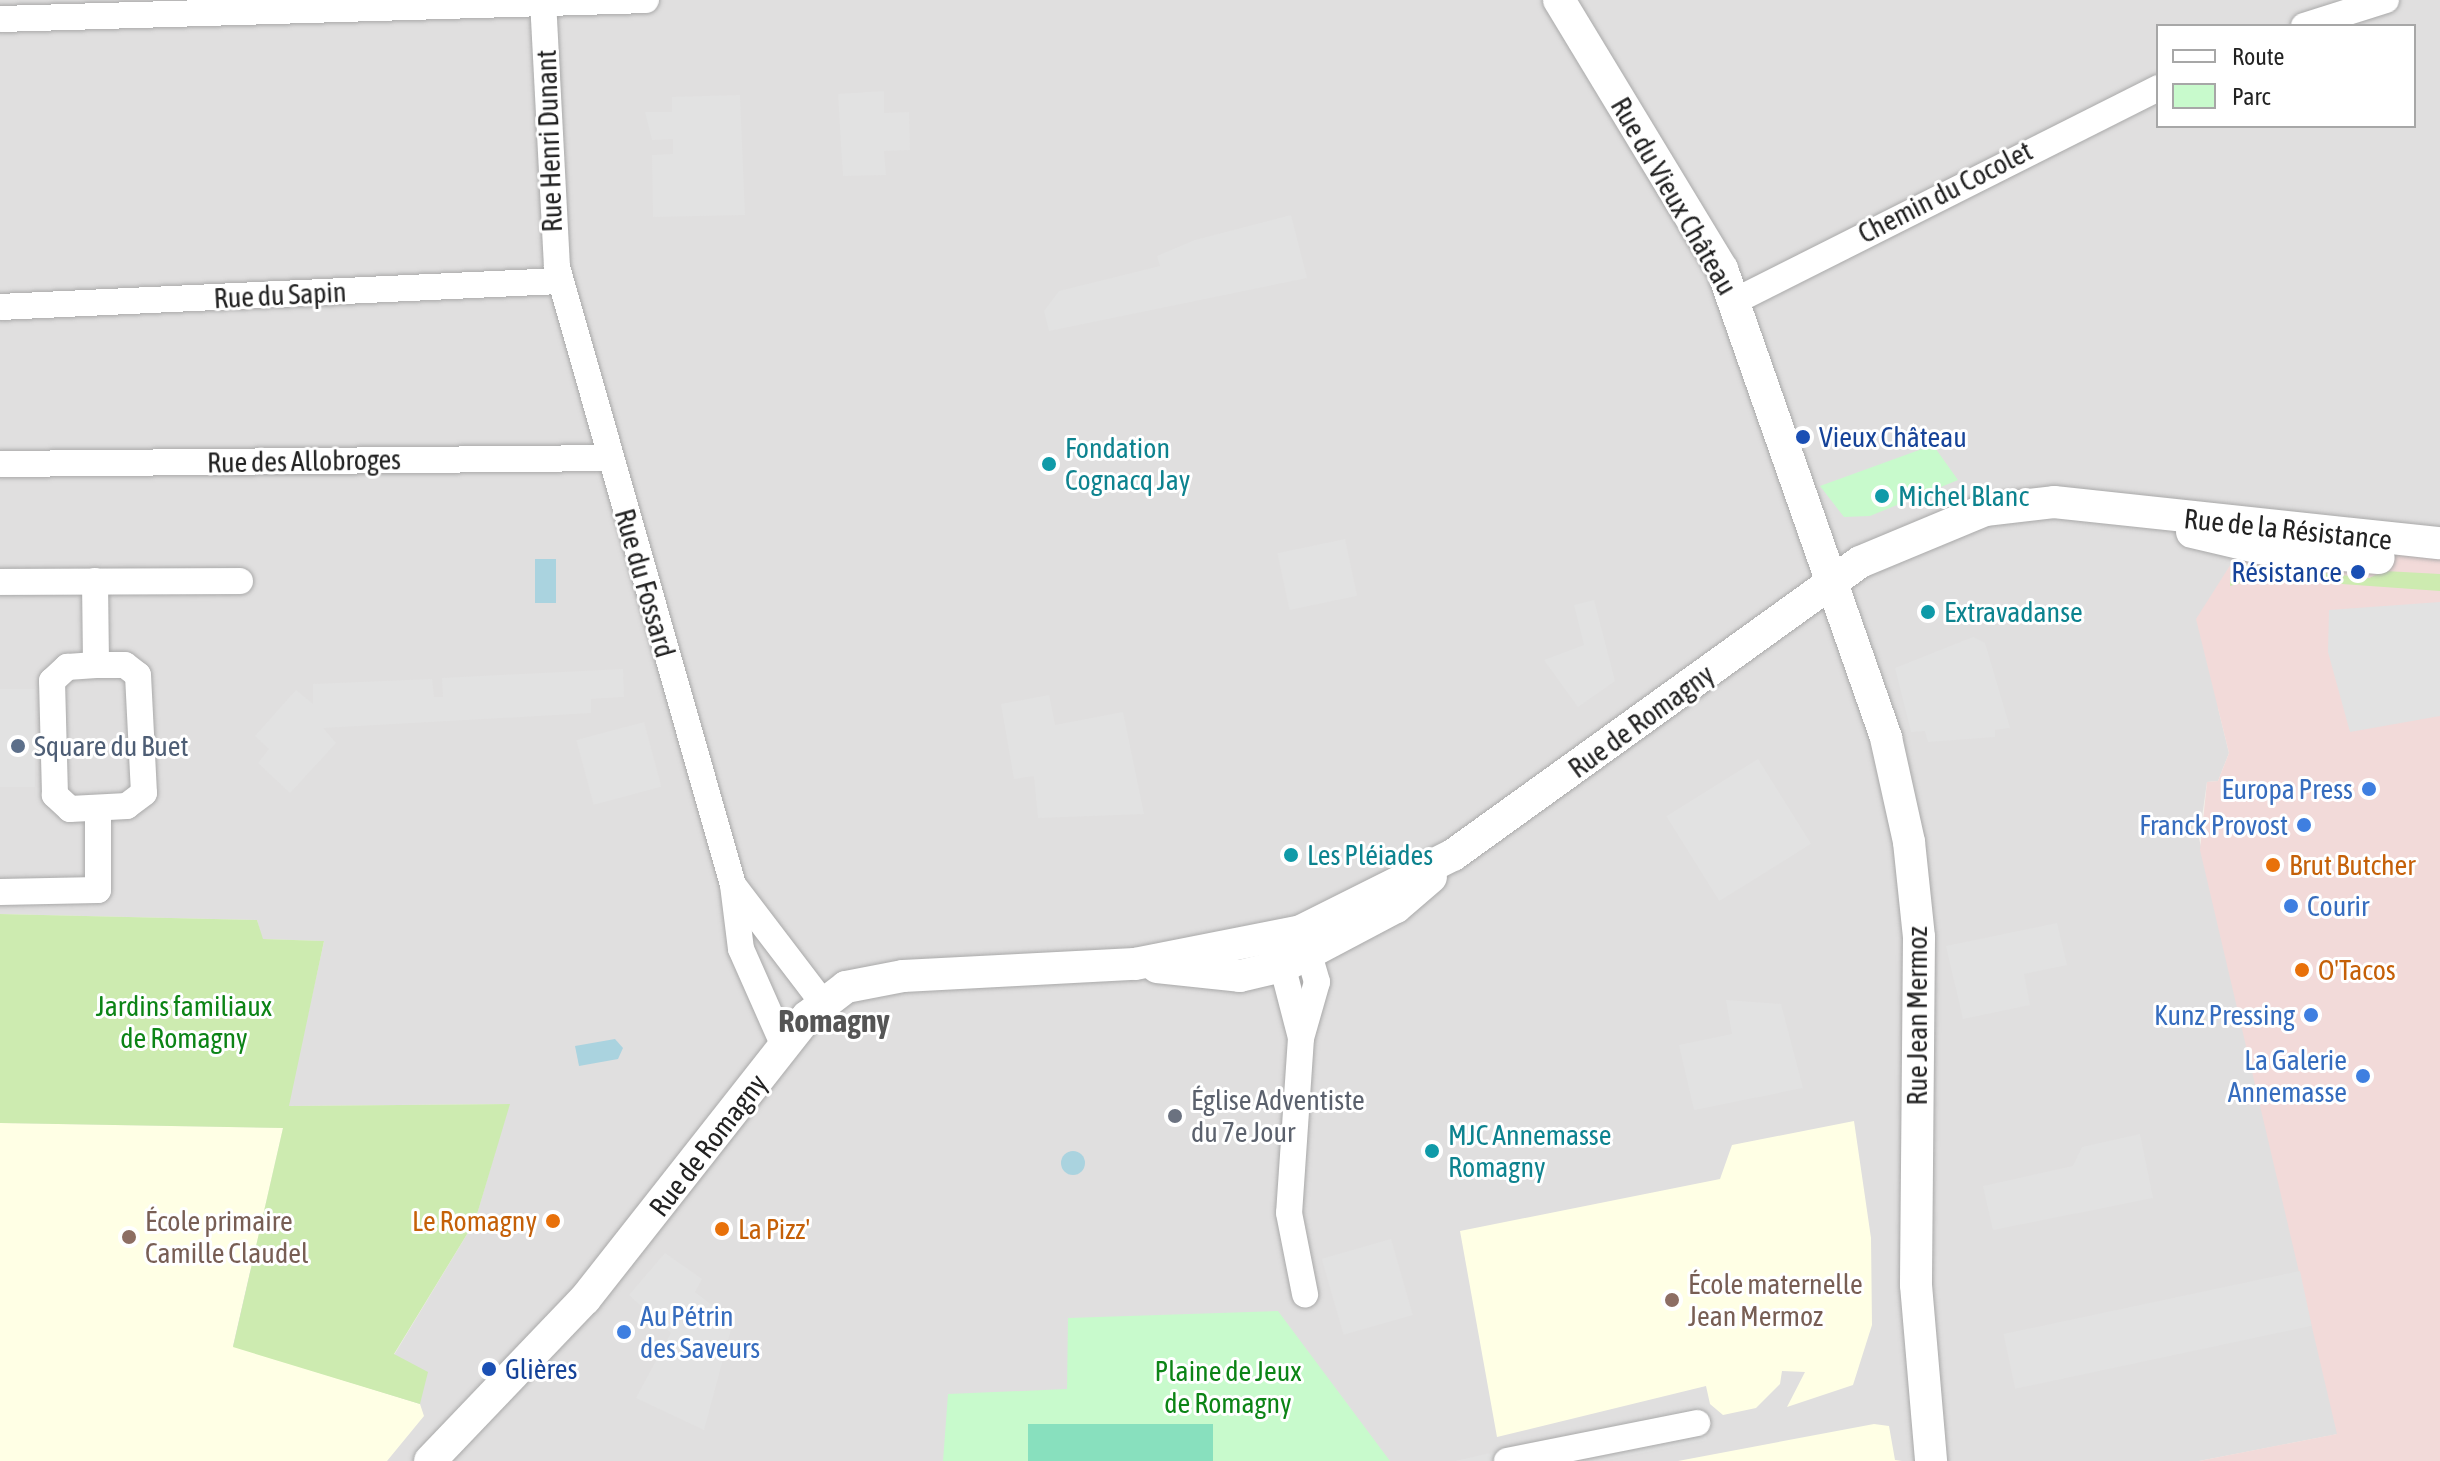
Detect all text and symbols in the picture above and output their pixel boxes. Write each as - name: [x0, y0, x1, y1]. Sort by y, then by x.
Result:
- legend: [2156, 24, 2416, 128]
- text: Route: [2232, 43, 2284, 70]
- street label: Rue Henri Dunant: [529, 49, 569, 233]
- text: Parc: [2232, 83, 2270, 110]
- street label: Rue du Vieux Château: [1604, 91, 1744, 301]
- street label: Chemin du Cocolet: [1852, 134, 2038, 250]
- street label: Rue du Sapin: [213, 275, 347, 315]
- place label: Vieux Château: [1819, 420, 1967, 454]
- marker: Vieux Château: [1794, 428, 1812, 446]
- place label: Fondation Cognacq Jay: [1065, 431, 1190, 497]
- street label: Rue des Allobroges: [207, 443, 401, 479]
- marker: Fondation Cognacq Jay: [1040, 455, 1058, 473]
- place label: Michel Blanc: [1898, 479, 2029, 513]
- marker: Michel Blanc: [1873, 487, 1891, 505]
- street label: Rue de la Résistance: [2182, 501, 2394, 557]
- street label: Rue du Fossard: [608, 505, 682, 661]
- place label: Résistance: [2231, 555, 2342, 589]
- marker: Résistance: [2349, 563, 2367, 581]
- place label: Extravadanse: [1944, 595, 2083, 629]
- marker: Extravadanse: [1919, 603, 1937, 621]
- street label: Rue de Romagny: [1562, 657, 1720, 785]
- place label: Square du Buet: [34, 729, 189, 763]
- marker: Square du Buet: [9, 737, 27, 755]
- place label: Europa Press: [2222, 772, 2353, 806]
- marker: Europa Press: [2360, 780, 2378, 798]
- place label: Franck Provost: [2139, 808, 2288, 842]
- marker: Franck Provost: [2295, 816, 2313, 834]
- place label: Les Pléiades: [1307, 838, 1433, 872]
- marker: Les Pléiades: [1282, 846, 1300, 864]
- place label: Brut Butcher: [2289, 848, 2415, 882]
- marker: Brut Butcher: [2264, 856, 2282, 874]
- place label: Courir: [2307, 889, 2369, 923]
- marker: Courir: [2282, 897, 2300, 915]
- street label: Rue Jean Mermoz: [1900, 926, 1934, 1106]
- place label: O'Tacos: [2318, 953, 2396, 987]
- marker: O'Tacos: [2293, 961, 2311, 979]
- park label: Jardins familiaux de Romagny: [96, 989, 272, 1055]
- place label: Kunz Pressing: [2154, 998, 2295, 1032]
- district label: Romagny: [778, 1002, 890, 1040]
- marker: Kunz Pressing: [2302, 1006, 2320, 1024]
- place label: La Galerie Annemasse: [2228, 1043, 2347, 1109]
- street label: Rue de Romagny: [642, 1067, 774, 1223]
- marker: La Galerie Annemasse: [2354, 1067, 2372, 1085]
- place label: Église Adventiste du 7e Jour: [1191, 1083, 1365, 1149]
- marker: Église Adventiste du 7e Jour: [1166, 1107, 1184, 1125]
- place label: MJC Annemasse Romagny: [1448, 1118, 1611, 1184]
- marker: MJC Annemasse Romagny: [1423, 1142, 1441, 1160]
- place label: École primaire Camille Claudel: [145, 1204, 308, 1270]
- place label: Le Romagny: [412, 1204, 537, 1238]
- marker: Le Romagny: [544, 1212, 562, 1230]
- place label: La Pizz': [738, 1212, 810, 1246]
- marker: La Pizz': [713, 1220, 731, 1238]
- marker: École primaire Camille Claudel: [120, 1228, 138, 1246]
- place label: École maternelle Jean Mermoz: [1688, 1267, 1863, 1333]
- marker: École maternelle Jean Mermoz: [1663, 1291, 1681, 1309]
- place label: Au Pétrin des Saveurs: [640, 1299, 760, 1365]
- marker: Au Pétrin des Saveurs: [615, 1323, 633, 1341]
- place label: Glières: [505, 1352, 577, 1386]
- park label: Plaine de Jeux de Romagny: [1154, 1354, 1302, 1420]
- marker: Glières: [480, 1360, 498, 1378]

